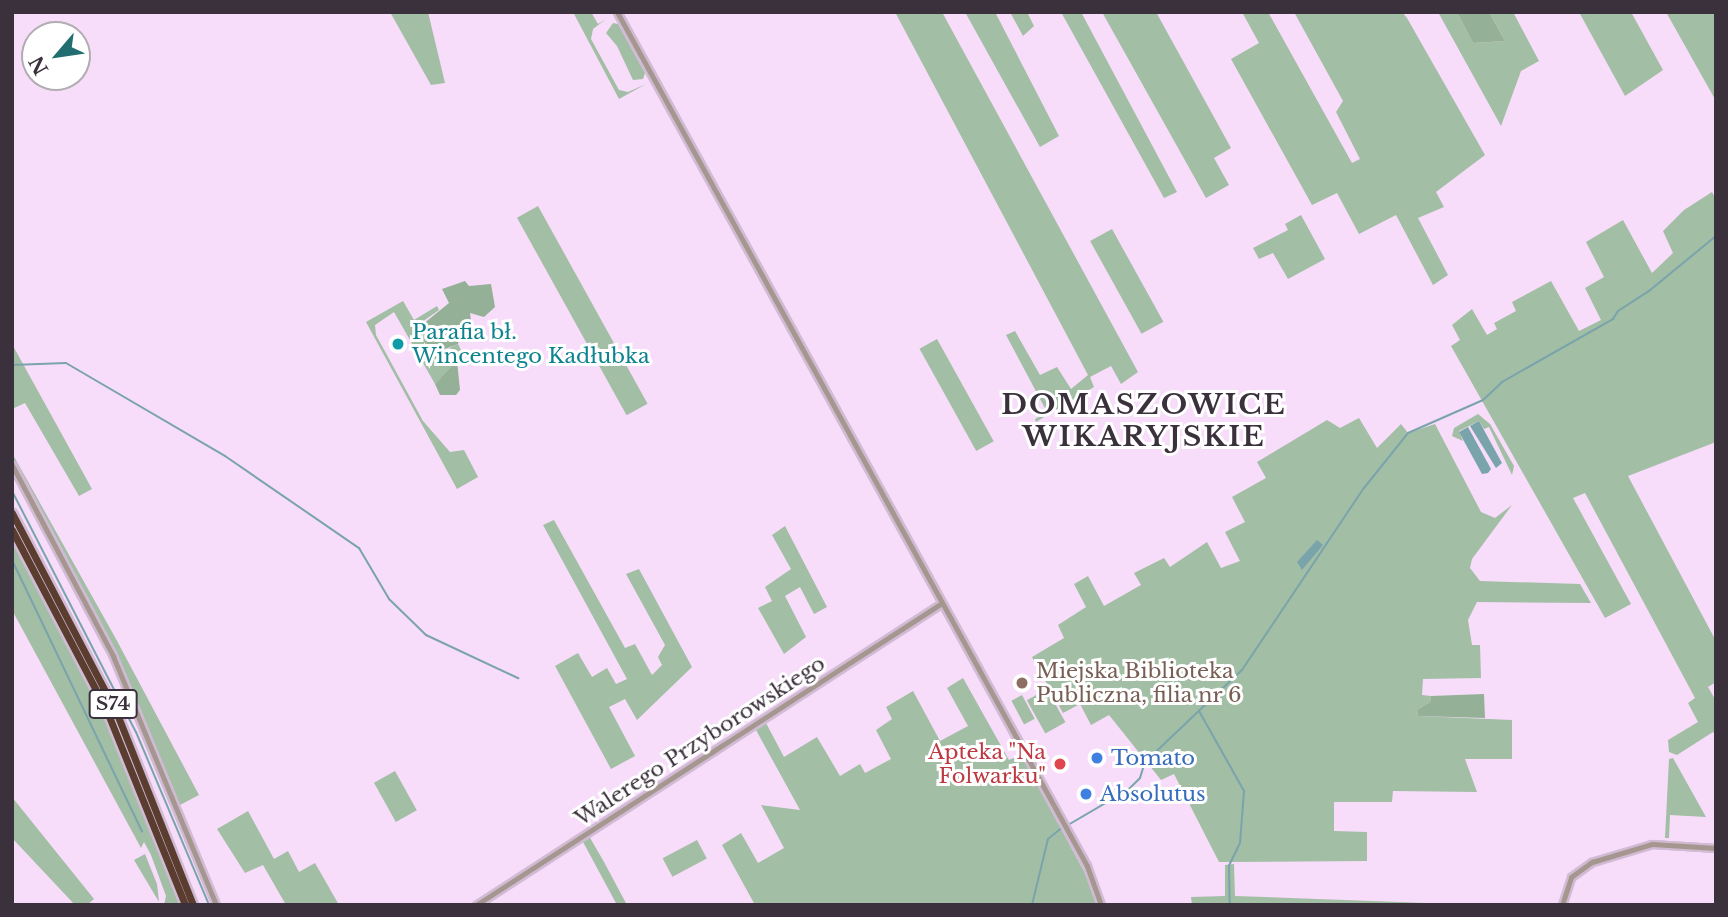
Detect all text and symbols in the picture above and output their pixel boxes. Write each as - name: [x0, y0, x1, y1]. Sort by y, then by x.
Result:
- north arrow: [21, 21, 91, 91]
- text: N: [25, 52, 53, 79]
- place label: Parafia bł. Wincentego Kadłubka: [412, 319, 650, 369]
- marker: Parafia bł. Wincentego Kadłubka: [390, 336, 406, 352]
- district label: DOMASZOWICE WIKARYJSKIE: [1003, 388, 1285, 454]
- street label: Walerego Przyborowskiego: [570, 651, 830, 831]
- place label: Miejska Biblioteka Publiczna, filia nr 6: [1036, 658, 1242, 708]
- marker: Miejska Biblioteka Publiczna, filia nr 6: [1014, 675, 1030, 691]
- road number: S74: [88, 688, 138, 720]
- place label: Apteka "Na Folwarku": [927, 739, 1046, 789]
- place label: Tomato: [1111, 745, 1195, 771]
- marker: Tomato: [1089, 750, 1105, 766]
- marker: Apteka "Na Folwarku": [1052, 756, 1068, 772]
- place label: Absolutus: [1100, 781, 1206, 807]
- marker: Absolutus: [1078, 786, 1094, 802]

